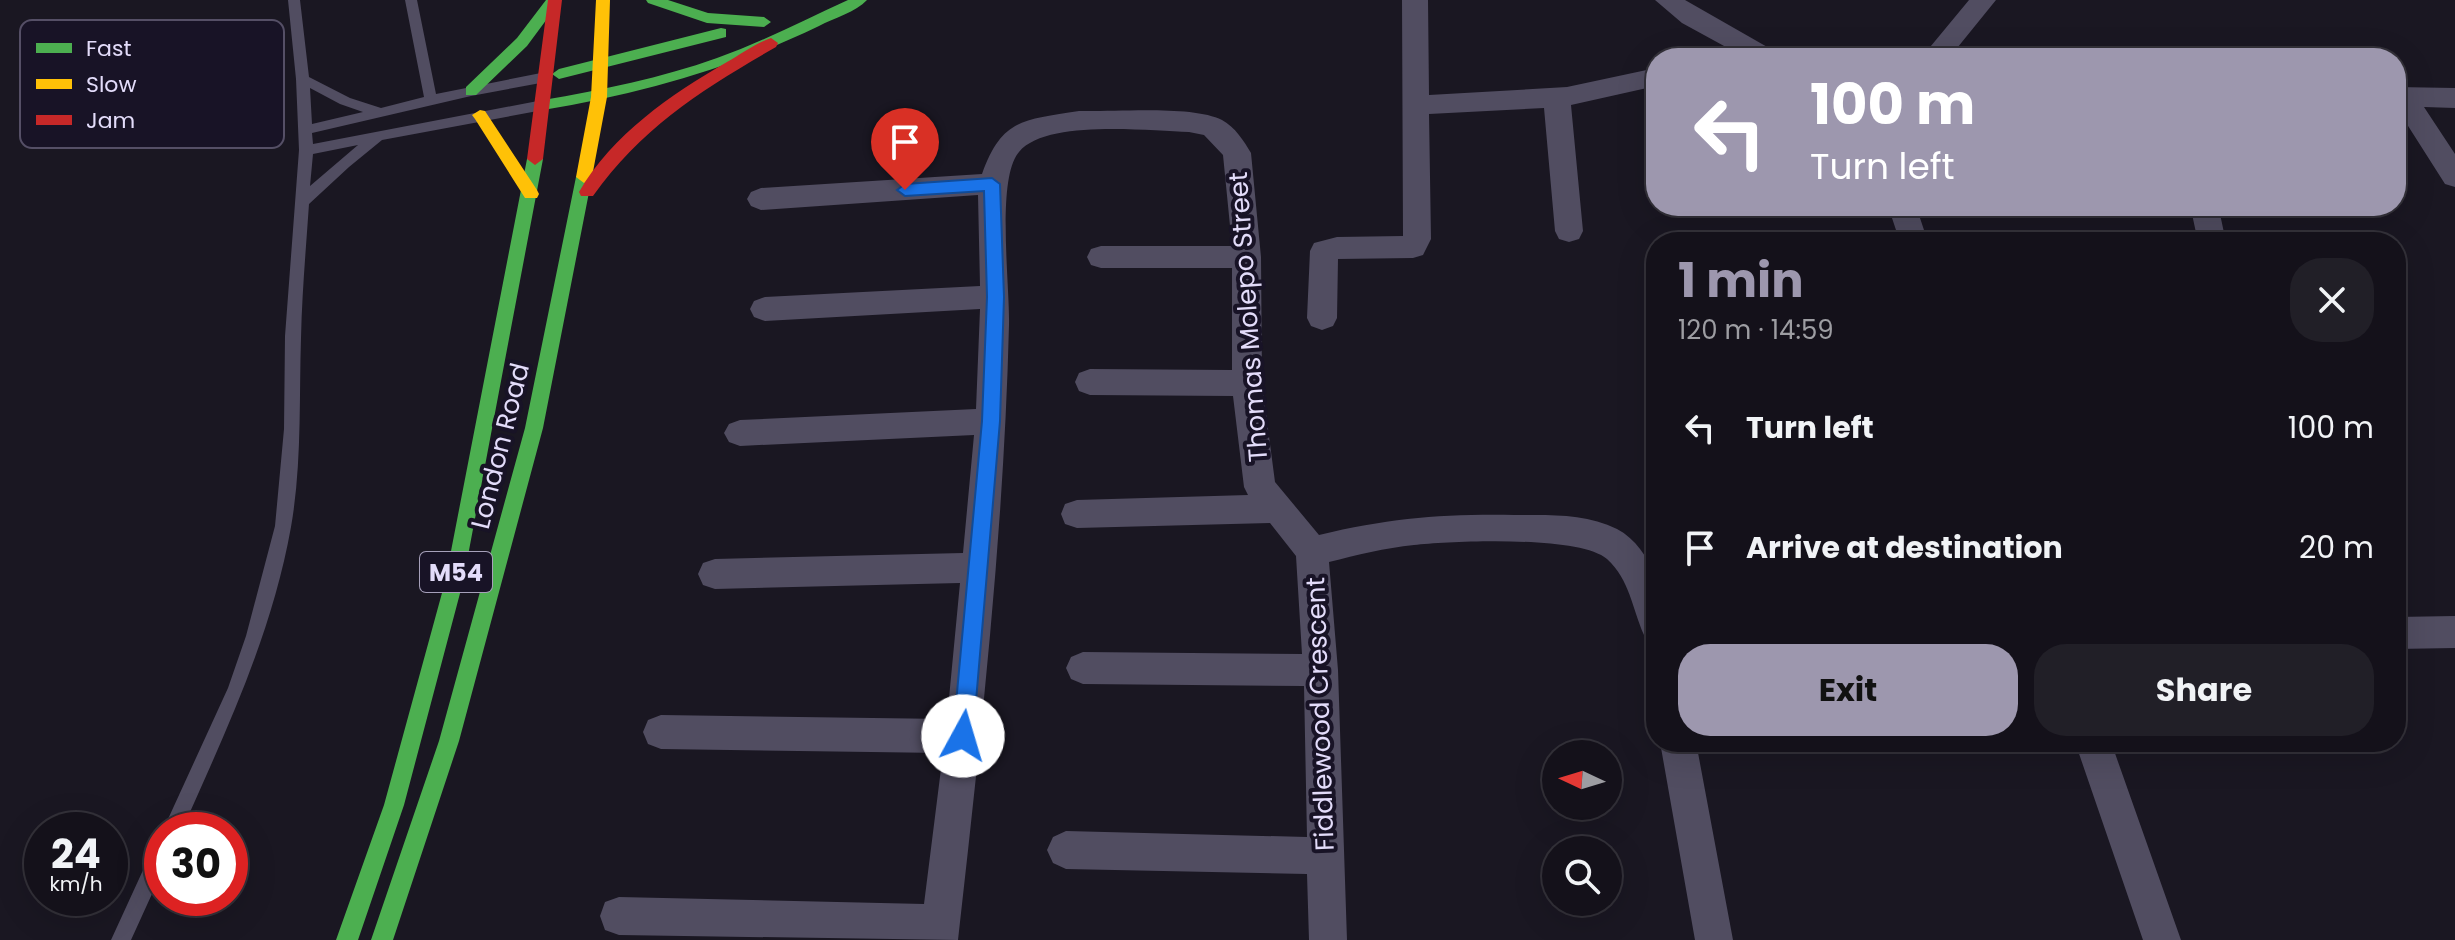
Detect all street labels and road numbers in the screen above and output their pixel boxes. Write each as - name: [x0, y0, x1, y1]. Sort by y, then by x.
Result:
- street label: Thomas Molepo Street: [1220, 171, 1276, 463]
- street label: London Road: [462, 359, 538, 533]
- road number: M54: [420, 552, 492, 592]
- street label: Fiddlewood Crescent: [1297, 577, 1343, 851]

